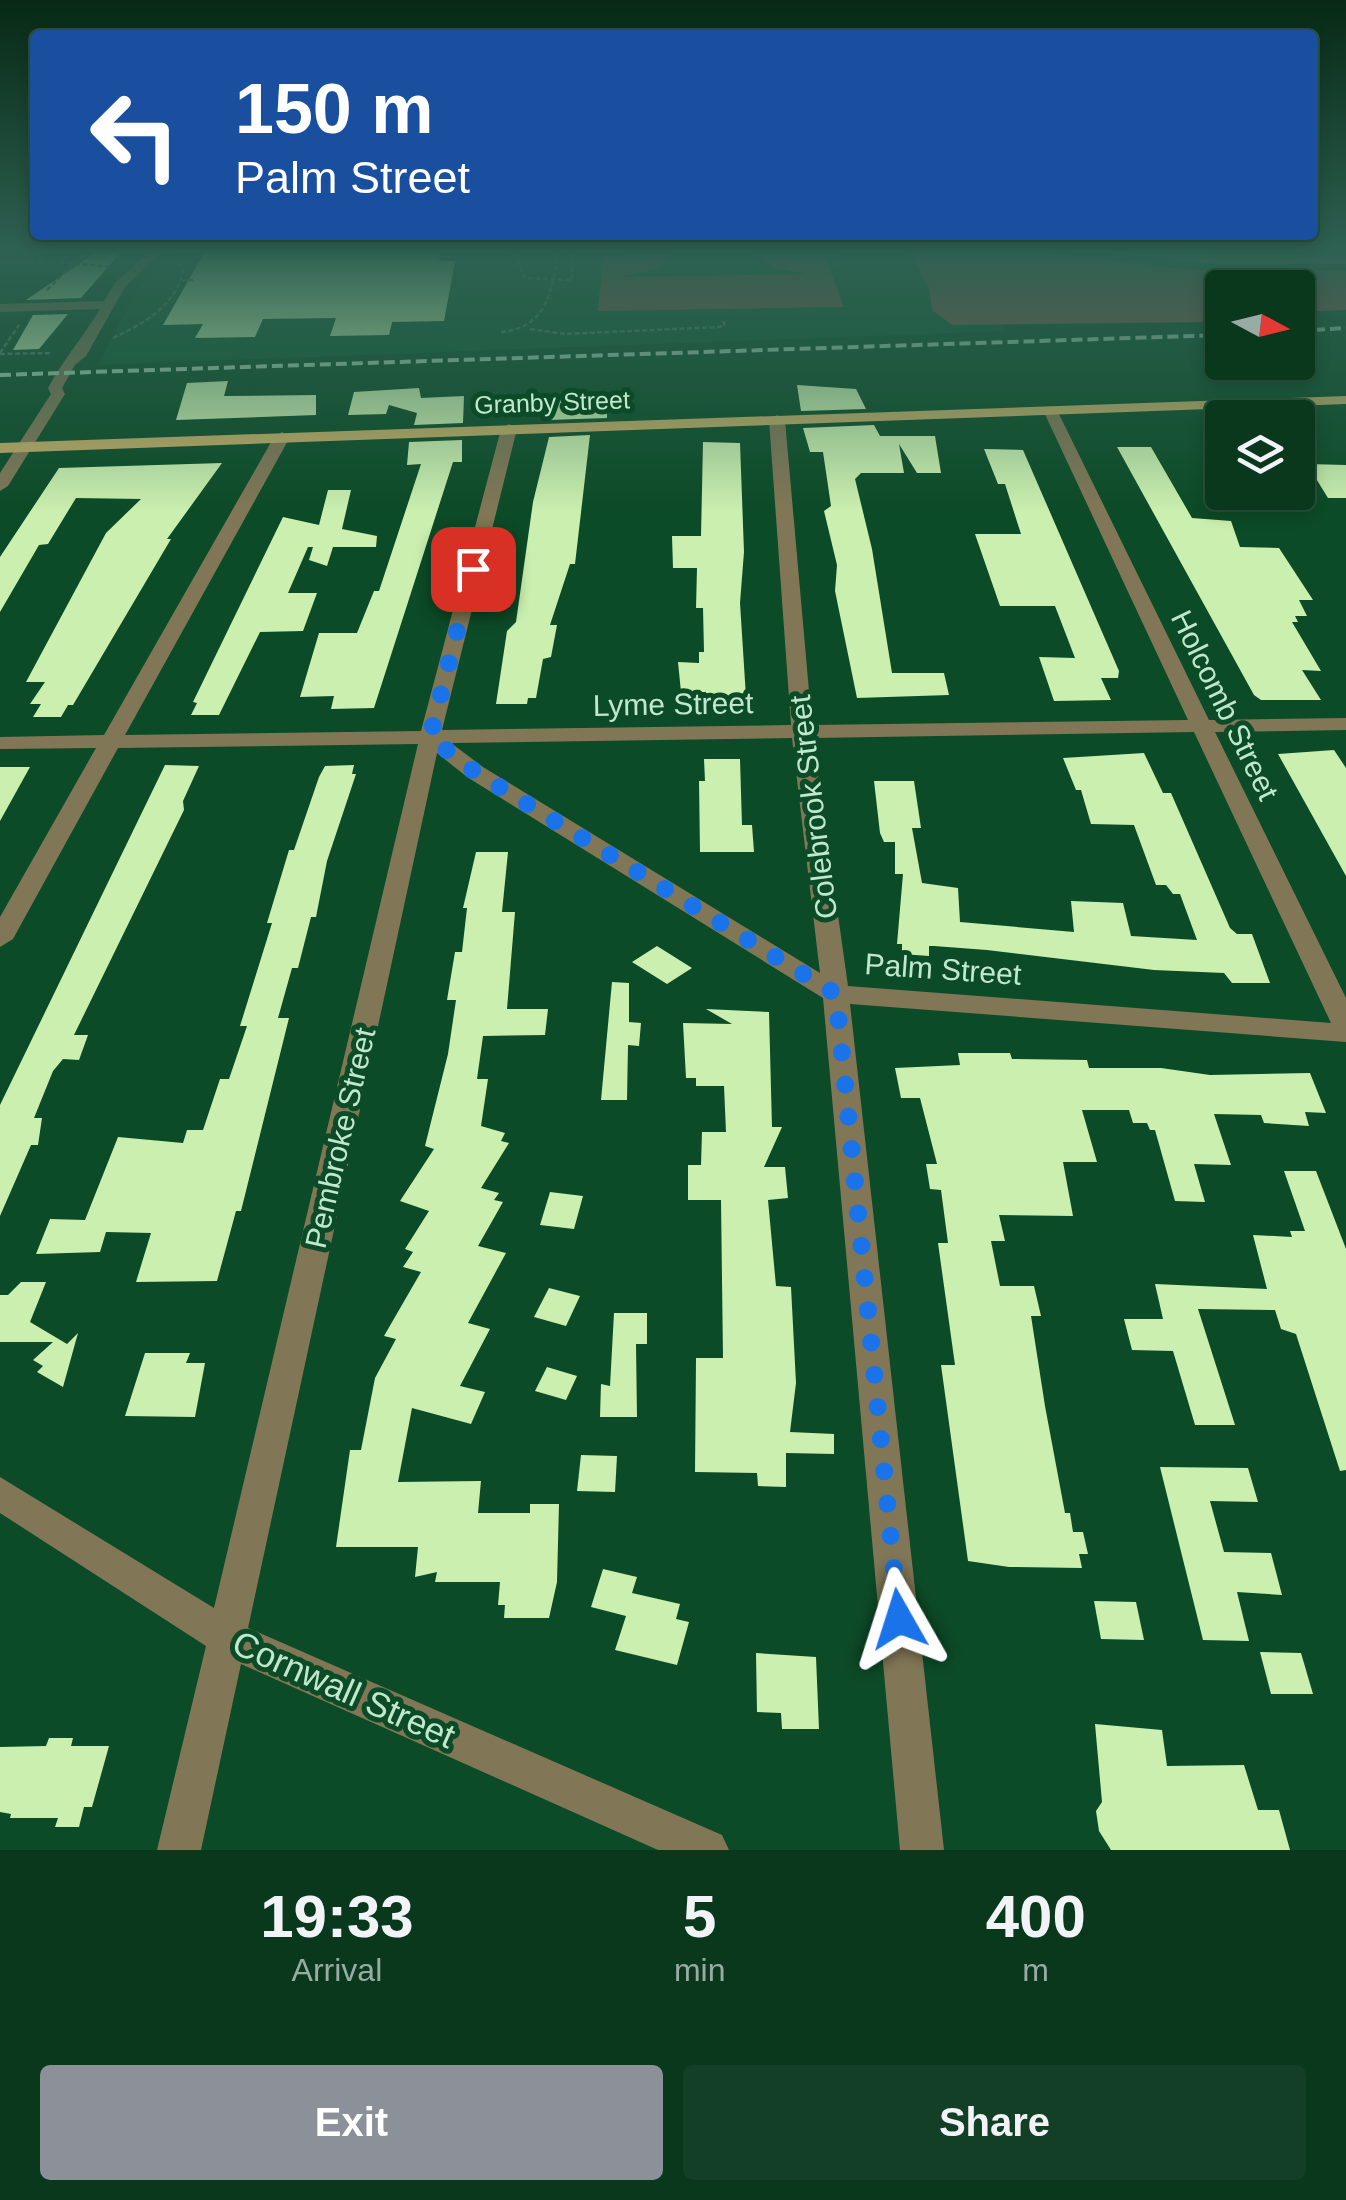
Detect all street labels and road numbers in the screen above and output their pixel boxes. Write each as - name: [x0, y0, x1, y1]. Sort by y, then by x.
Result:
- street label: Granby Street: [474, 385, 630, 419]
- street label: Holcomb Street: [1165, 605, 1285, 806]
- street label: Lyme Street: [592, 686, 754, 722]
- street label: Colebrook Street: [783, 693, 843, 921]
- street label: Palm Street: [864, 947, 1023, 991]
- street label: Pembroke Street: [299, 1024, 382, 1251]
- street label: Cornwall Street: [227, 1623, 461, 1756]

